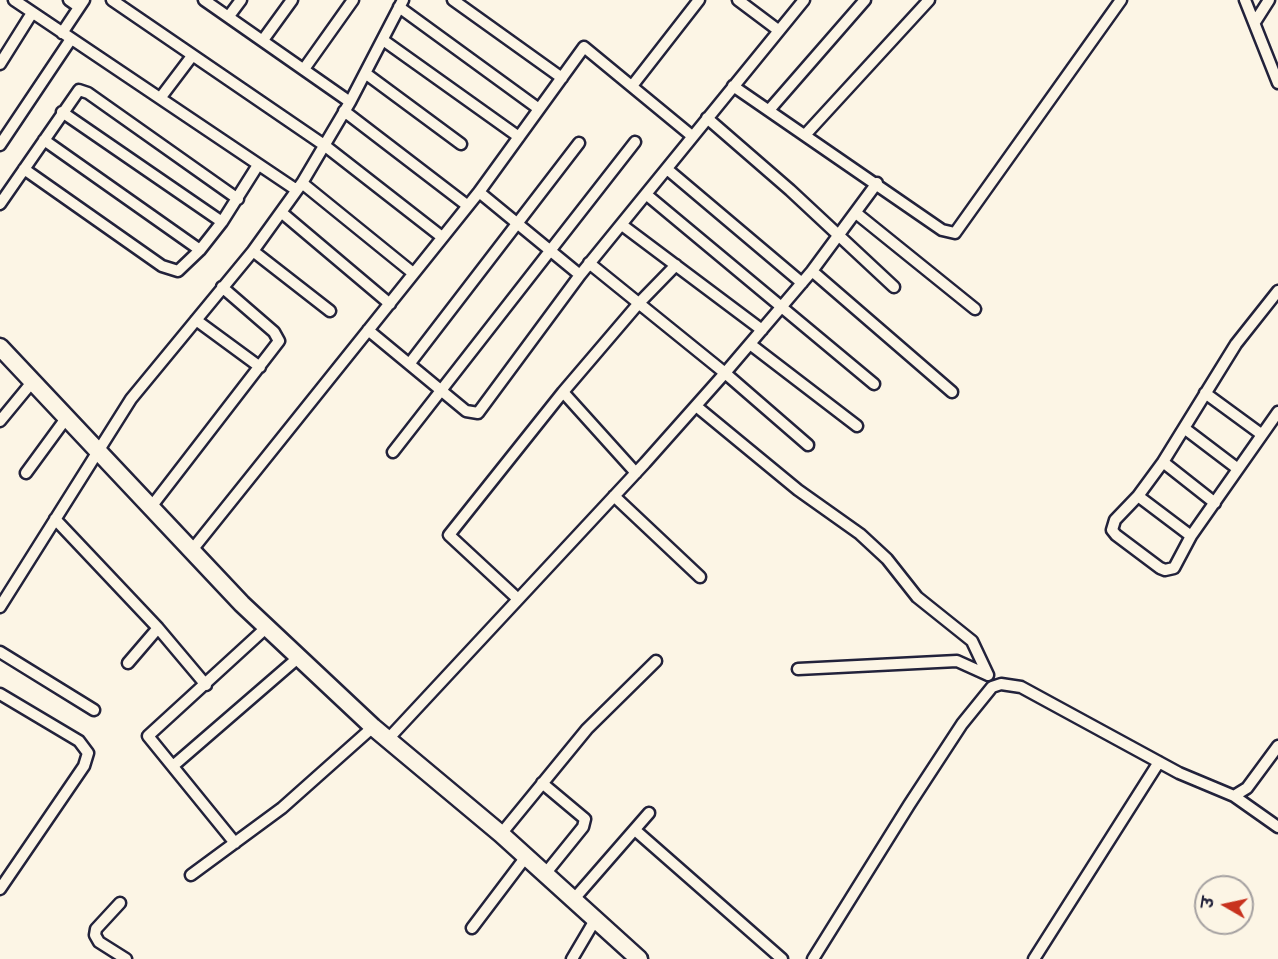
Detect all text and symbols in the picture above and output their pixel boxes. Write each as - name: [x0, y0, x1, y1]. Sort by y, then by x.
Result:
- north arrow: [1194, 875, 1254, 935]
- text: उ: [1193, 895, 1223, 910]

